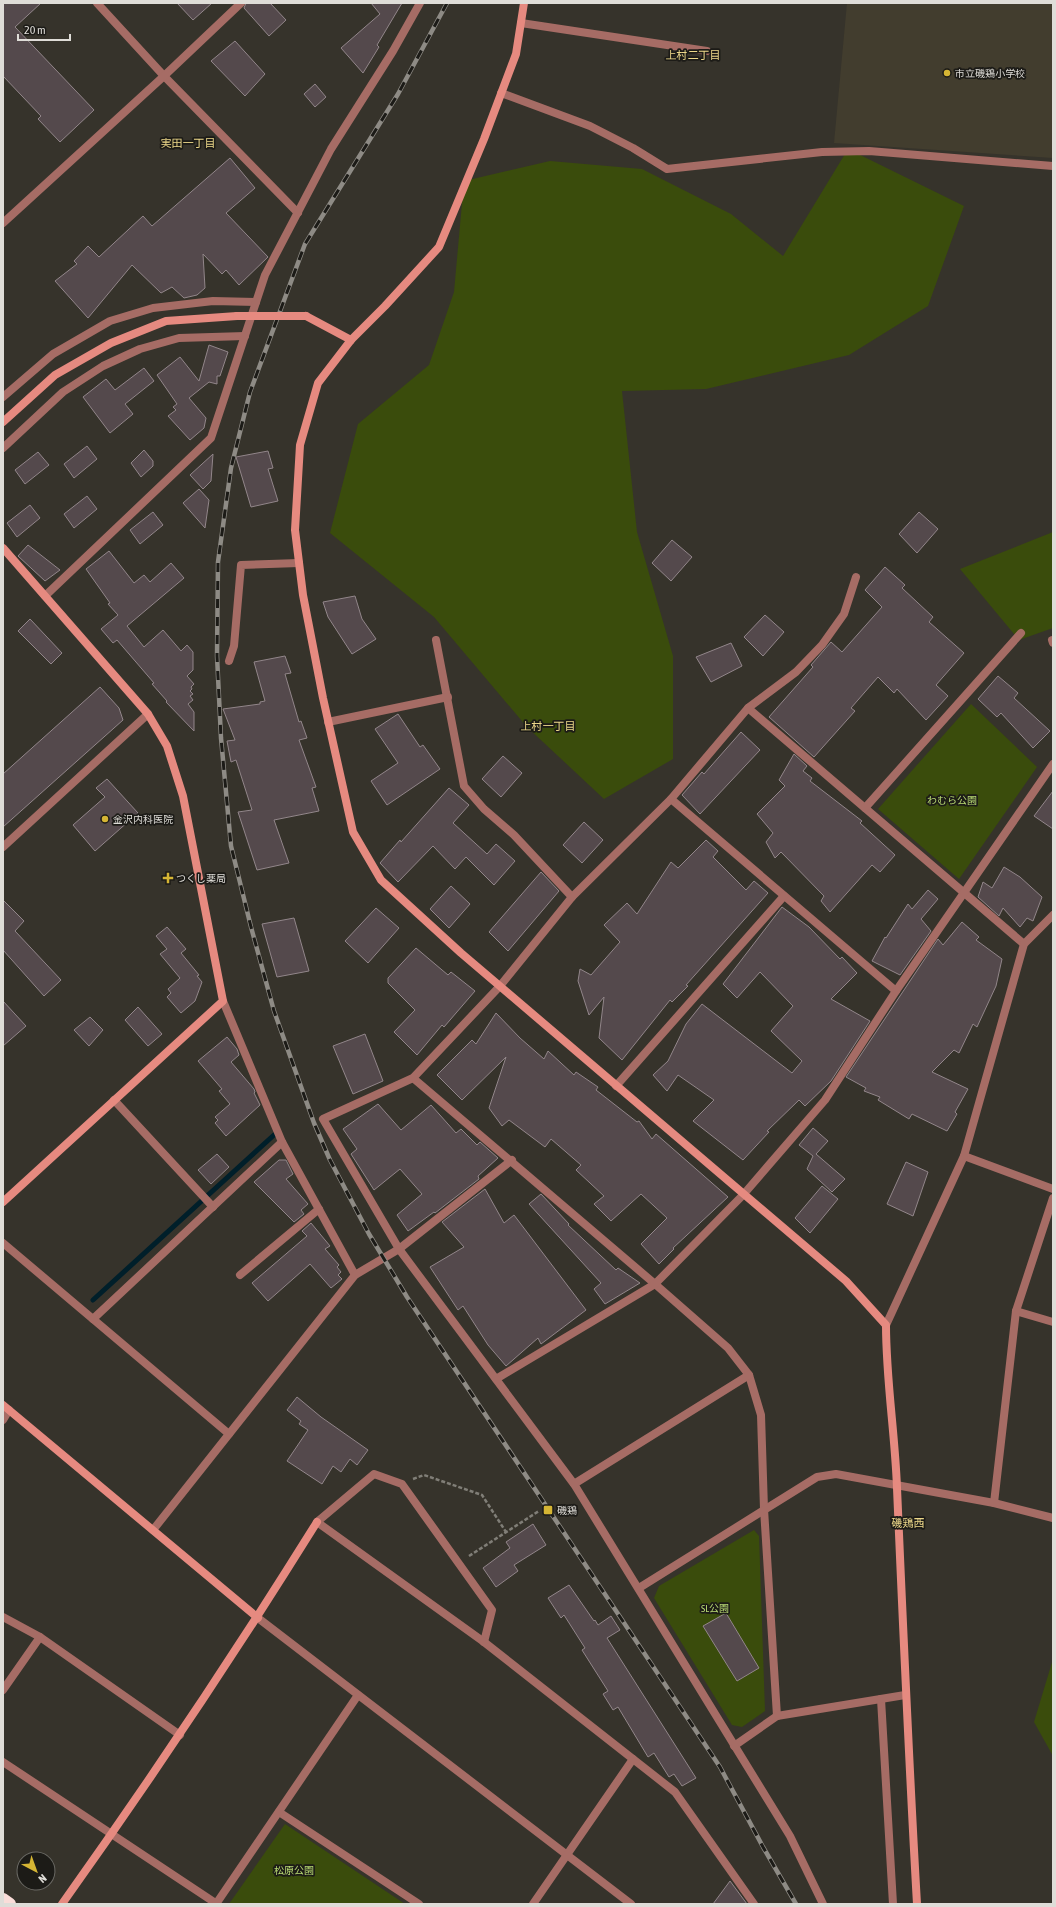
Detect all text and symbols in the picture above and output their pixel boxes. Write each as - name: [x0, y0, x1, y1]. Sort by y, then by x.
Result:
- scale bar: [18, 16, 70, 42]
- text: 20 m: [24, 23, 46, 37]
- district label: 上村二丁目: [666, 49, 721, 61]
- marker: 市立磯鶏小学校: [942, 68, 952, 78]
- place label: 市立磯鶏小学校: [955, 68, 1025, 79]
- district label: 実田一丁目: [161, 137, 216, 149]
- district label: 上村一丁目: [521, 720, 576, 732]
- park label: わむら公園: [927, 795, 977, 806]
- marker: 金沢内科医院: [100, 814, 110, 824]
- place label: 金沢内科医院: [113, 814, 173, 825]
- marker: つくし薬局: [163, 873, 173, 883]
- place label: つくし薬局: [176, 873, 226, 884]
- marker: 磯鶏: [542, 1504, 554, 1516]
- place label: 磯鶏: [557, 1505, 577, 1516]
- district label: 磯鶏西: [892, 1517, 925, 1529]
- park label: SL公園: [701, 1603, 729, 1614]
- north arrow: [16, 1851, 56, 1891]
- park label: 松原公園: [274, 1865, 314, 1876]
- text: N: [36, 1872, 49, 1885]

